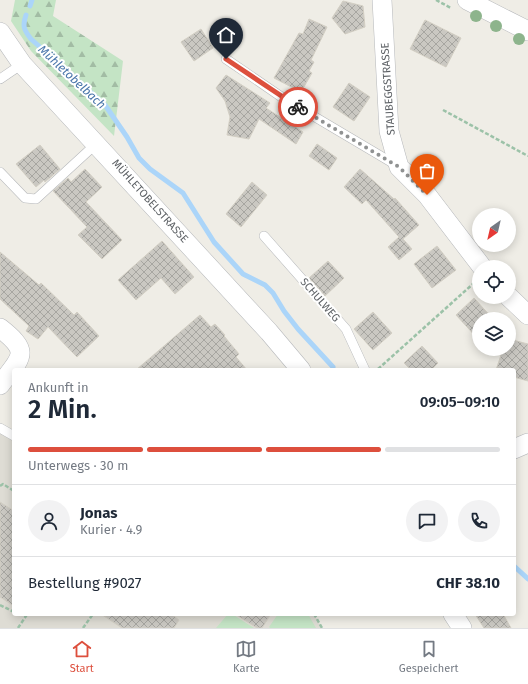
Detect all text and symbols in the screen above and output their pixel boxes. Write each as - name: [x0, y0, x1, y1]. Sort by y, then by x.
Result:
- pin: [209, 18, 243, 59]
- icon: home: [215, 24, 237, 46]
- water label: Mühletobelbach: [36, 42, 109, 112]
- street label: STAUBEGGSTRASSE: [378, 42, 398, 136]
- courier: [278, 87, 318, 127]
- icon: bike: [287, 96, 309, 118]
- pin: [410, 154, 444, 195]
- street label: MÜHLETOBELSTRASSE: [109, 156, 192, 245]
- icon: bag: [416, 160, 438, 182]
- north arrow: [472, 208, 516, 252]
- map controls: [472, 208, 516, 356]
- button: locate: [472, 260, 516, 304]
- street label: SCHULWEG: [297, 275, 343, 325]
- button: layers: [472, 312, 516, 356]
- text: Ankunft in: [28, 380, 89, 395]
- text: 09:05–09:10: [420, 393, 500, 411]
- text: 2 Min.: [28, 394, 97, 425]
- text: Unterwegs · 30 m: [28, 458, 128, 473]
- button: person: [28, 500, 70, 542]
- button: chat: [406, 500, 448, 542]
- button: phone: [458, 500, 500, 542]
- text: Jonas: [80, 504, 118, 522]
- text: Kurier · 4.9: [80, 522, 142, 537]
- text: Bestellung #9027: [28, 574, 142, 592]
- text: CHF 38.10: [436, 574, 500, 592]
- tab: Start: [70, 638, 94, 675]
- tab: Karte: [233, 638, 259, 675]
- tab: Gespeichert: [399, 638, 458, 675]

